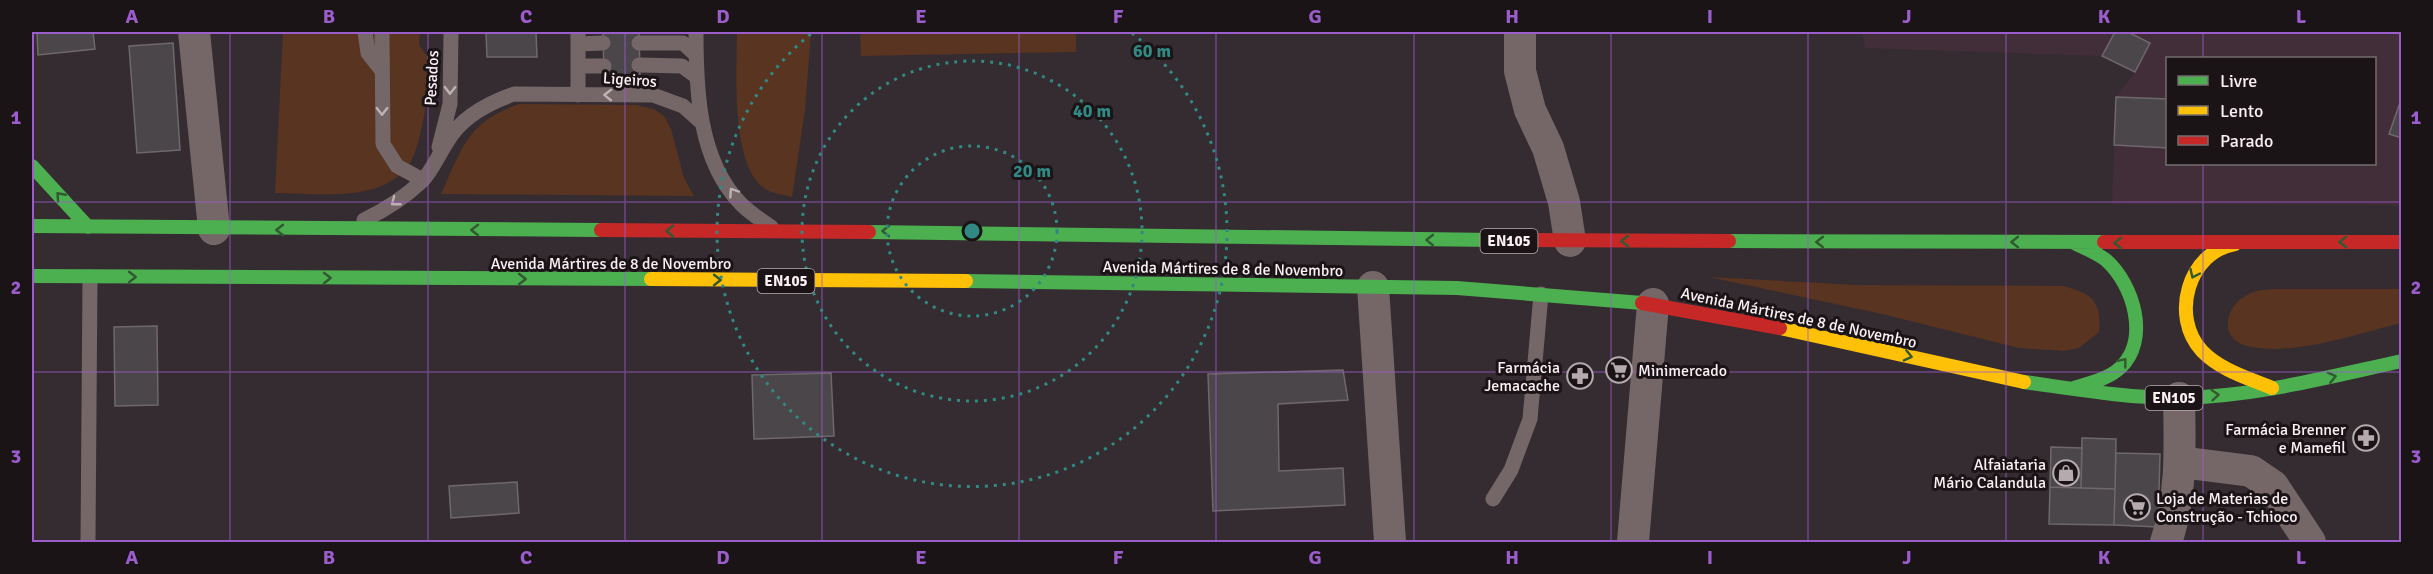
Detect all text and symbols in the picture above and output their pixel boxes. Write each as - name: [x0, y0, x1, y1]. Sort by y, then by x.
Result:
- text: A: [126, 4, 139, 29]
- text: B: [323, 4, 335, 29]
- text: C: [520, 4, 532, 29]
- text: D: [716, 4, 730, 29]
- text: E: [915, 4, 927, 29]
- text: F: [1113, 4, 1124, 29]
- text: G: [1308, 4, 1322, 29]
- text: H: [1505, 4, 1519, 29]
- text: I: [1707, 4, 1713, 29]
- text: J: [1902, 4, 1912, 29]
- text: K: [2098, 4, 2111, 29]
- text: L: [2296, 4, 2307, 29]
- text: 60 m: [1133, 40, 1171, 62]
- street label: Pesados: [421, 50, 443, 106]
- legend: [2166, 57, 2376, 165]
- street label: Ligeiros: [602, 68, 658, 92]
- text: Livre: [2220, 70, 2257, 92]
- one-way arrow: [444, 85, 456, 94]
- one-way arrow: [604, 89, 613, 101]
- text: 40 m: [1073, 100, 1111, 122]
- text: Lento: [2220, 100, 2263, 122]
- text: 1: [11, 105, 22, 130]
- text: 1: [2411, 105, 2422, 130]
- one-way arrow: [376, 106, 388, 115]
- text: Parado: [2220, 130, 2273, 152]
- text: 20 m: [1013, 160, 1051, 182]
- one-way arrow: [729, 187, 740, 198]
- one-way arrow: [56, 192, 67, 203]
- one-way arrow: [391, 195, 402, 206]
- centre of rings: [962, 221, 982, 241]
- one-way arrow: [275, 224, 284, 236]
- one-way arrow: [470, 224, 479, 236]
- one-way arrow: [665, 225, 674, 237]
- one-way arrow: [881, 225, 890, 237]
- road number: EN105: [1480, 229, 1538, 253]
- one-way arrow: [1426, 234, 1435, 246]
- one-way arrow: [1621, 235, 1630, 247]
- one-way arrow: [1816, 236, 1825, 248]
- one-way arrow: [2011, 236, 2020, 248]
- one-way arrow: [2339, 236, 2348, 248]
- one-way arrow: [2114, 237, 2123, 249]
- street label: Avenida Mártires de 8 de Novembro: [491, 254, 731, 274]
- street label: Avenida Mártires de 8 de Novembro: [1103, 257, 1343, 281]
- one-way arrow: [2190, 268, 2202, 279]
- road number: EN105: [758, 269, 814, 293]
- one-way arrow: [127, 271, 136, 283]
- one-way arrow: [322, 272, 331, 284]
- one-way arrow: [517, 273, 526, 285]
- one-way arrow: [712, 274, 721, 287]
- text: 2: [11, 275, 21, 300]
- text: 2: [2411, 275, 2421, 300]
- street label: Avenida Mártires de 8 de Novembro: [1679, 283, 1919, 353]
- one-way arrow: [1903, 349, 1913, 362]
- supermarket icon: Minimercado: [1604, 355, 1634, 385]
- place label: Farmácia Jemacache: [1484, 358, 1560, 396]
- one-way arrow: [2115, 358, 2126, 369]
- pharmacy icon: Farmácia Jemacache: [1565, 361, 1595, 391]
- place label: Minimercado: [1638, 361, 1727, 381]
- one-way arrow: [2327, 371, 2337, 384]
- road number: EN105: [2146, 386, 2202, 410]
- one-way arrow: [2210, 389, 2219, 402]
- place label: Farmácia Brenner e Mamefil: [2225, 420, 2346, 458]
- pharmacy icon: Farmácia Brenner e Mamefil: [2351, 423, 2381, 453]
- text: 3: [11, 444, 21, 469]
- text: 3: [2411, 444, 2421, 469]
- place label: Alfaiataria Mário Calandula: [1933, 455, 2046, 493]
- shop icon: Alfaiataria Mário Calandula: [2051, 458, 2081, 488]
- place label: Loja de Materias de Construção - Tchioco: [2156, 489, 2298, 527]
- supermarket icon: Loja de Materias de Construção - Tchioco: [2122, 492, 2152, 522]
- text: A: [126, 545, 139, 570]
- text: B: [323, 545, 335, 570]
- text: C: [520, 545, 532, 570]
- text: D: [716, 545, 730, 570]
- text: E: [915, 545, 927, 570]
- text: F: [1113, 545, 1124, 570]
- text: G: [1308, 545, 1322, 570]
- text: H: [1505, 545, 1519, 570]
- text: I: [1707, 545, 1713, 570]
- text: J: [1902, 545, 1912, 570]
- text: K: [2098, 545, 2111, 570]
- text: L: [2296, 545, 2307, 570]

